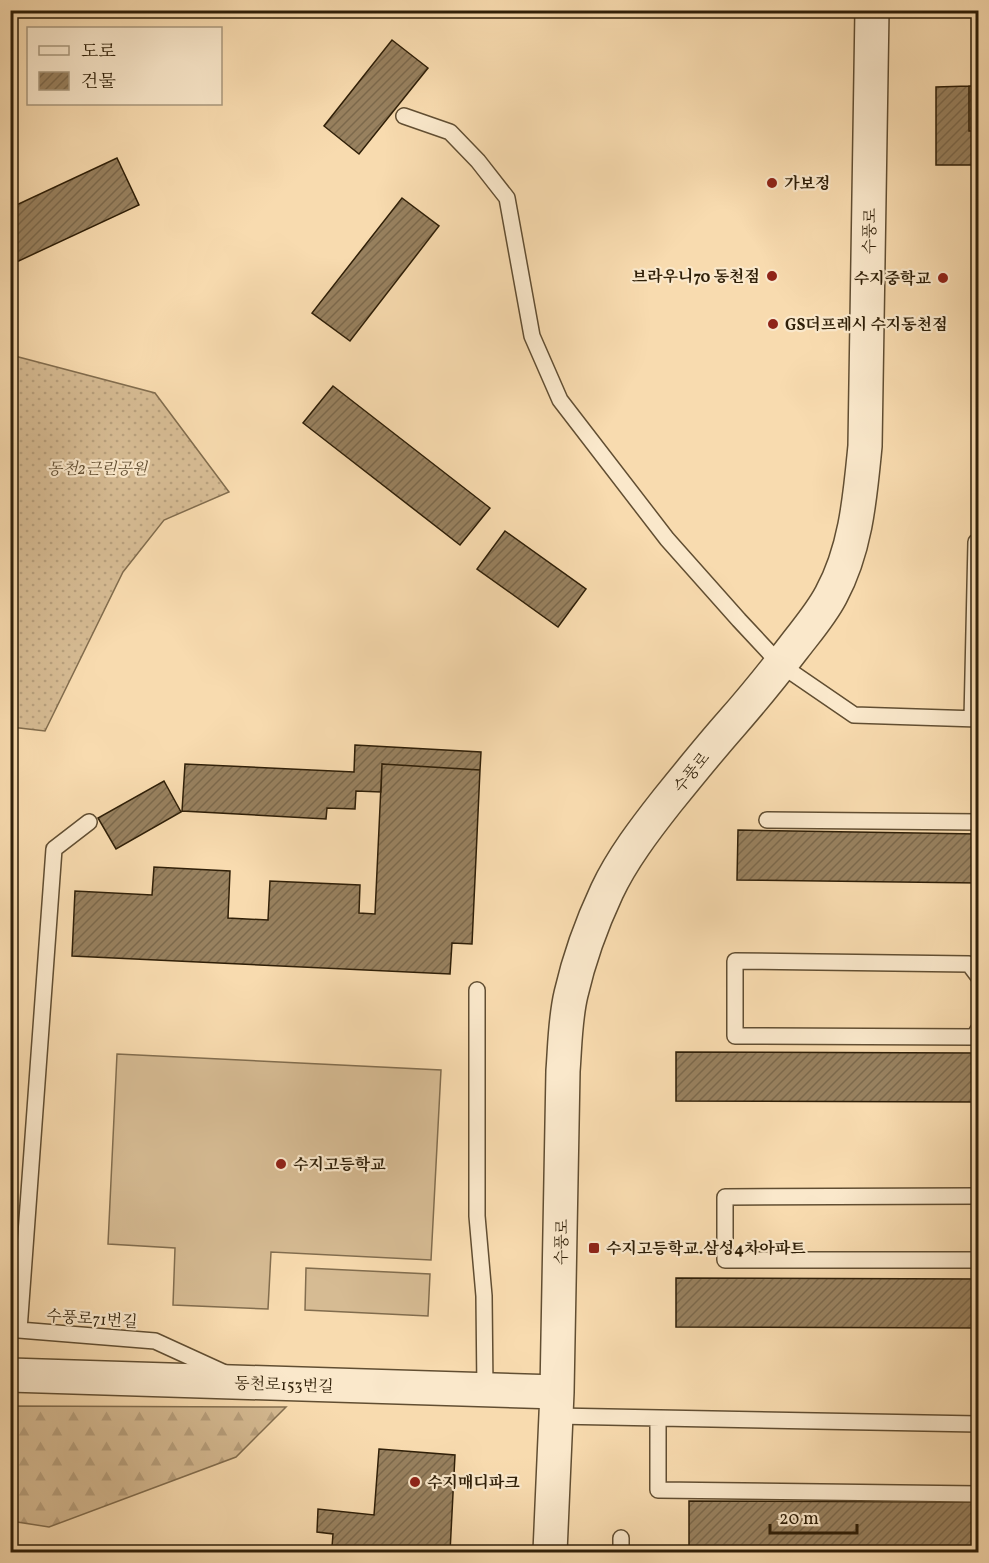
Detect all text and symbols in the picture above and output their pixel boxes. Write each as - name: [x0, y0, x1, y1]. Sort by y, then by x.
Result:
- legend: [27, 27, 222, 105]
- text: 도로: [81, 40, 116, 65]
- text: 건물: [81, 70, 116, 95]
- place label: 가보정: [784, 174, 830, 196]
- marker: 가보정: [765, 176, 779, 190]
- street label: 수풍로: [860, 207, 882, 254]
- place label: 브라우니70 동천점: [632, 267, 760, 289]
- marker: 브라우니70 동천점: [765, 269, 779, 283]
- place label: 수지중학교: [854, 269, 932, 291]
- marker: 수지중학교: [936, 271, 950, 285]
- place label: GS더프레시 수지동천점: [785, 315, 948, 337]
- marker: GS더프레시 수지동천점: [766, 317, 780, 331]
- park label: 동천2근린공원: [47, 459, 149, 481]
- street label: 수풍로: [669, 748, 716, 798]
- place label: 수지고등학교: [293, 1155, 386, 1177]
- marker: 수지고등학교: [274, 1157, 288, 1171]
- street label: 수풍로: [552, 1218, 574, 1265]
- place label: 수지고등학교.삼성4차아파트: [606, 1239, 806, 1261]
- marker: 수지고등학교.삼성4차아파트: [587, 1241, 601, 1255]
- street label: 수풍로71번길: [46, 1306, 138, 1334]
- street label: 동천로153번길: [234, 1373, 334, 1399]
- place label: 수지매디파크: [427, 1473, 520, 1495]
- marker: 수지매디파크: [408, 1475, 422, 1489]
- scale bar: [770, 1497, 857, 1535]
- text: 20 m: [779, 1507, 819, 1532]

